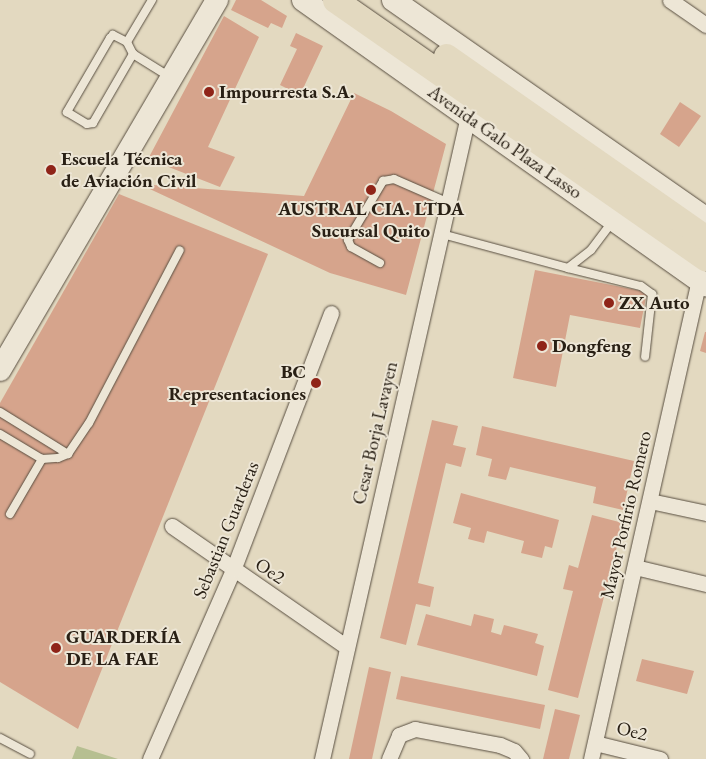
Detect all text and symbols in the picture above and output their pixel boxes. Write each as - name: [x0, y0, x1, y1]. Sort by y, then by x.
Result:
- street label: Avenida Galo Plaza Lasso: [423, 80, 587, 204]
- place label: Impourresta S.A.: [219, 81, 354, 103]
- marker: Impourresta S.A.: [203, 86, 215, 98]
- place label: Escuela Técnica de Aviación Civil: [61, 148, 196, 192]
- marker: Escuela Técnica de Aviación Civil: [45, 164, 57, 176]
- marker: AUSTRAL CIA. LTDA Sucursal Quito: [365, 184, 377, 196]
- place label: AUSTRAL CIA. LTDA Sucursal Quito: [278, 198, 464, 242]
- place label: ZX Auto: [619, 292, 690, 314]
- marker: ZX Auto: [603, 297, 615, 309]
- place label: Dongfeng: [552, 335, 631, 357]
- marker: Dongfeng: [536, 340, 548, 352]
- street label: Cesar Borja Lavayen: [347, 359, 403, 507]
- place label: BC Representaciones: [168, 361, 306, 405]
- marker: BC Representaciones: [310, 377, 322, 389]
- street label: Mayor Porfirio Romero: [596, 429, 656, 601]
- street label: Sebastian Guarderas: [188, 458, 264, 602]
- street label: Oe2: [251, 553, 289, 589]
- place label: GUARDERÍA DE LA FAE: [66, 626, 181, 670]
- marker: GUARDERÍA DE LA FAE: [50, 642, 62, 654]
- street label: Oe2: [614, 716, 650, 746]

